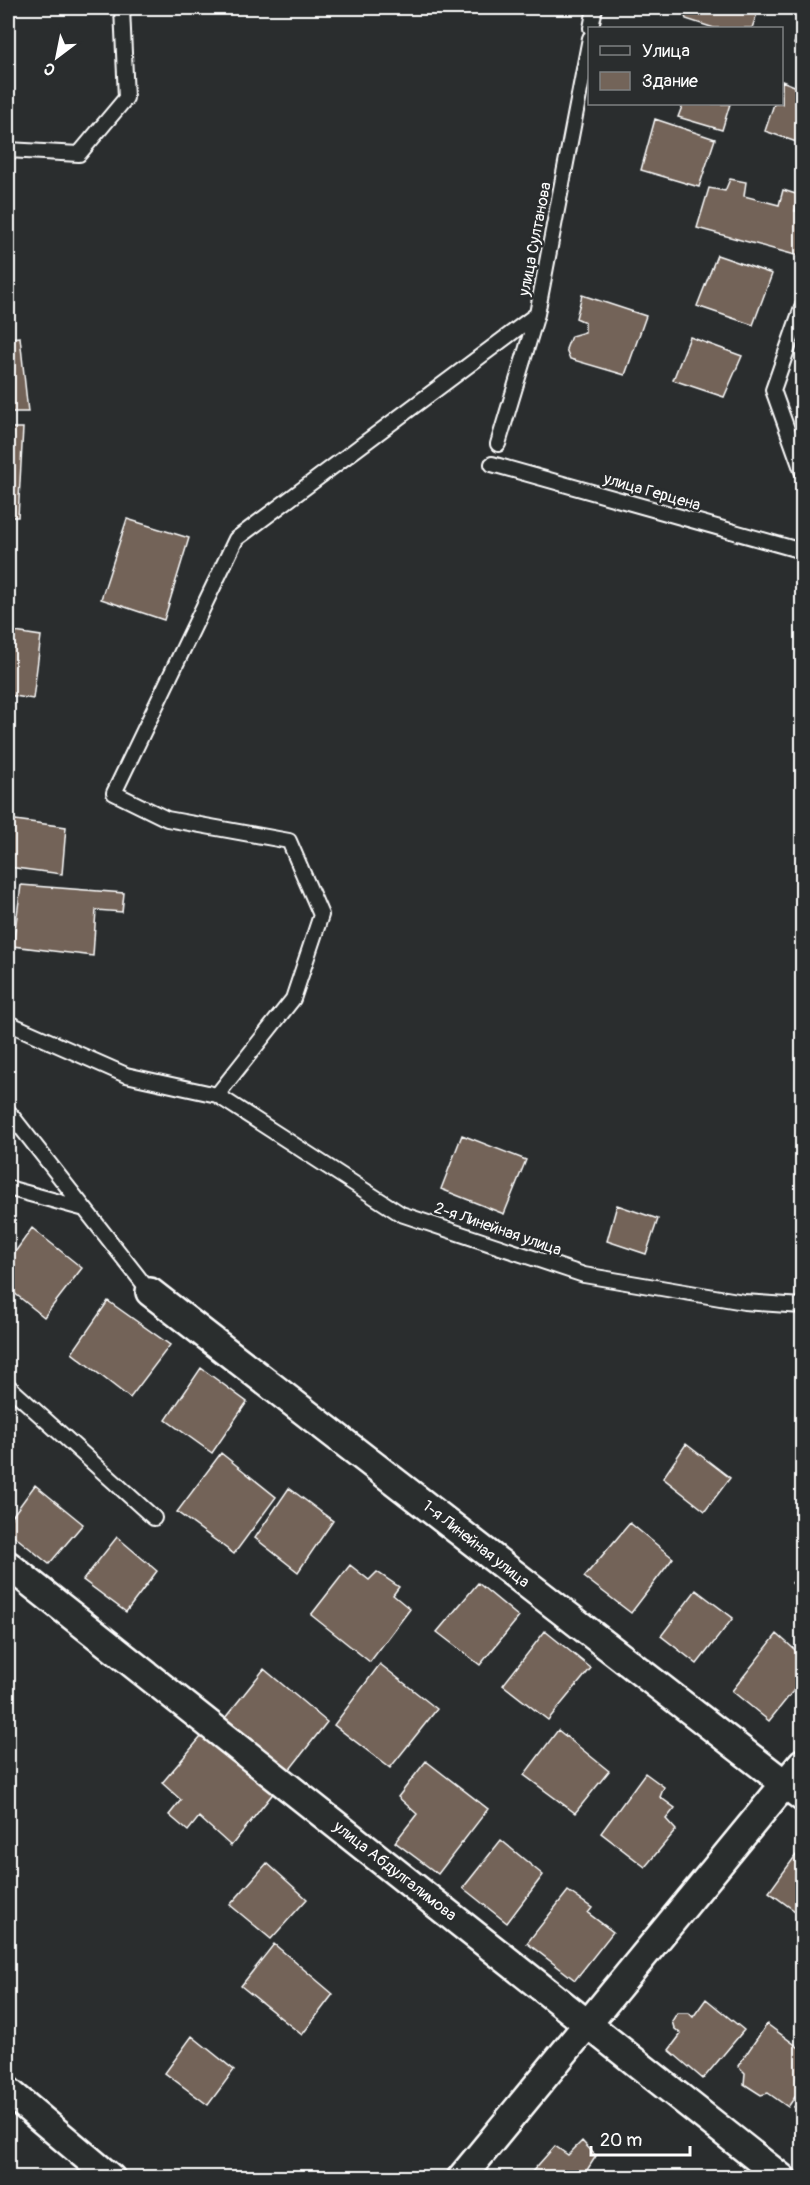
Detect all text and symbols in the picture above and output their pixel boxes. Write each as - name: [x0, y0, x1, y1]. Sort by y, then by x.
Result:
- north arrow: [27, 27, 87, 87]
- legend: [588, 27, 783, 105]
- text: Улица: [642, 40, 690, 63]
- text: С: [40, 58, 59, 80]
- text: Здание: [642, 70, 698, 93]
- street label: улица Султанова: [514, 180, 556, 299]
- street label: улица Герцена: [600, 468, 703, 515]
- street label: 2-я Линейная улица: [432, 1198, 564, 1260]
- street label: 1-я Линейная улица: [418, 1496, 534, 1592]
- street label: улица Абдулгалимова: [329, 1816, 460, 1925]
- scale bar: [591, 2119, 690, 2157]
- text: 20 m: [600, 2129, 642, 2152]

